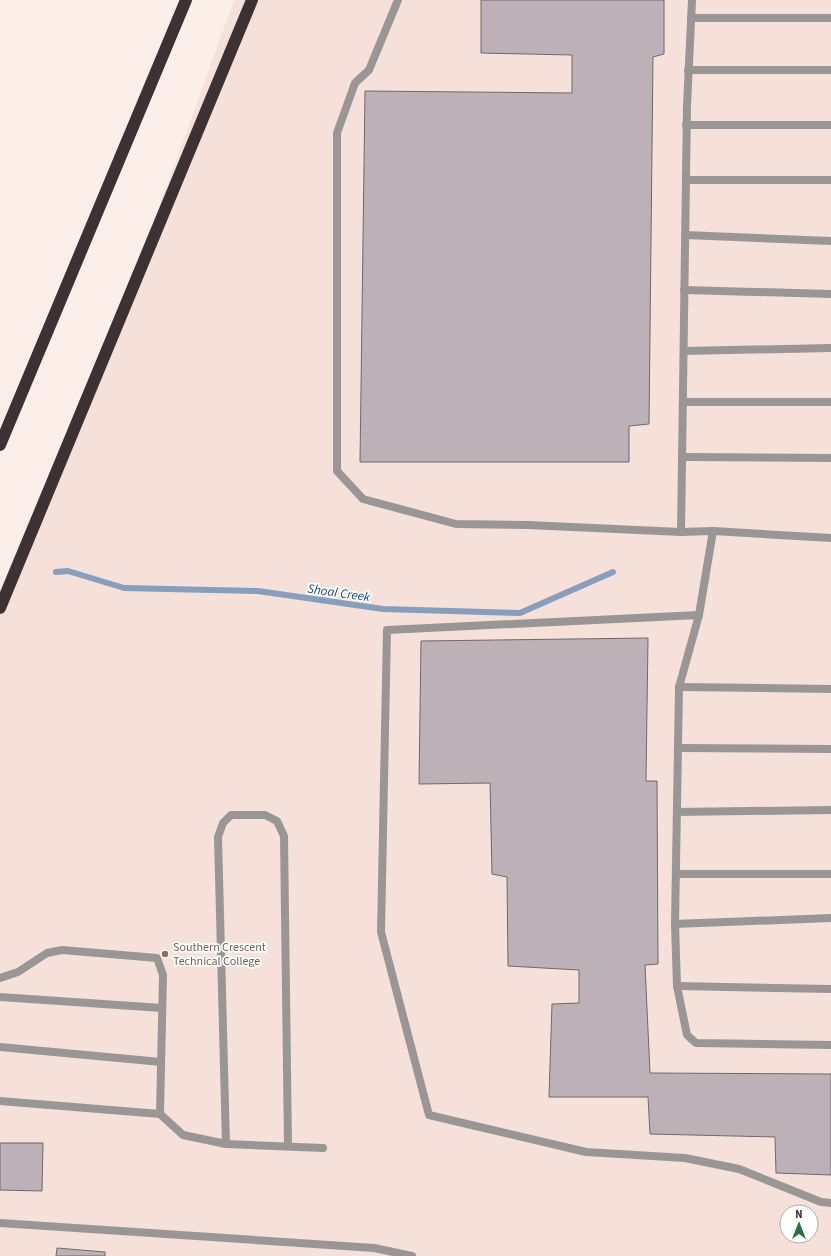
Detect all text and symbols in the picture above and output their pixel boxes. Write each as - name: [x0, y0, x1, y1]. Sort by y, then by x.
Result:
- water label: Shoal Creek: [306, 580, 372, 606]
- place label: Southern Crescent Technical College: [173, 939, 266, 970]
- marker: Southern Crescent Technical College: [160, 949, 170, 959]
- north arrow: [779, 1204, 819, 1244]
- text: N: [795, 1207, 803, 1222]

